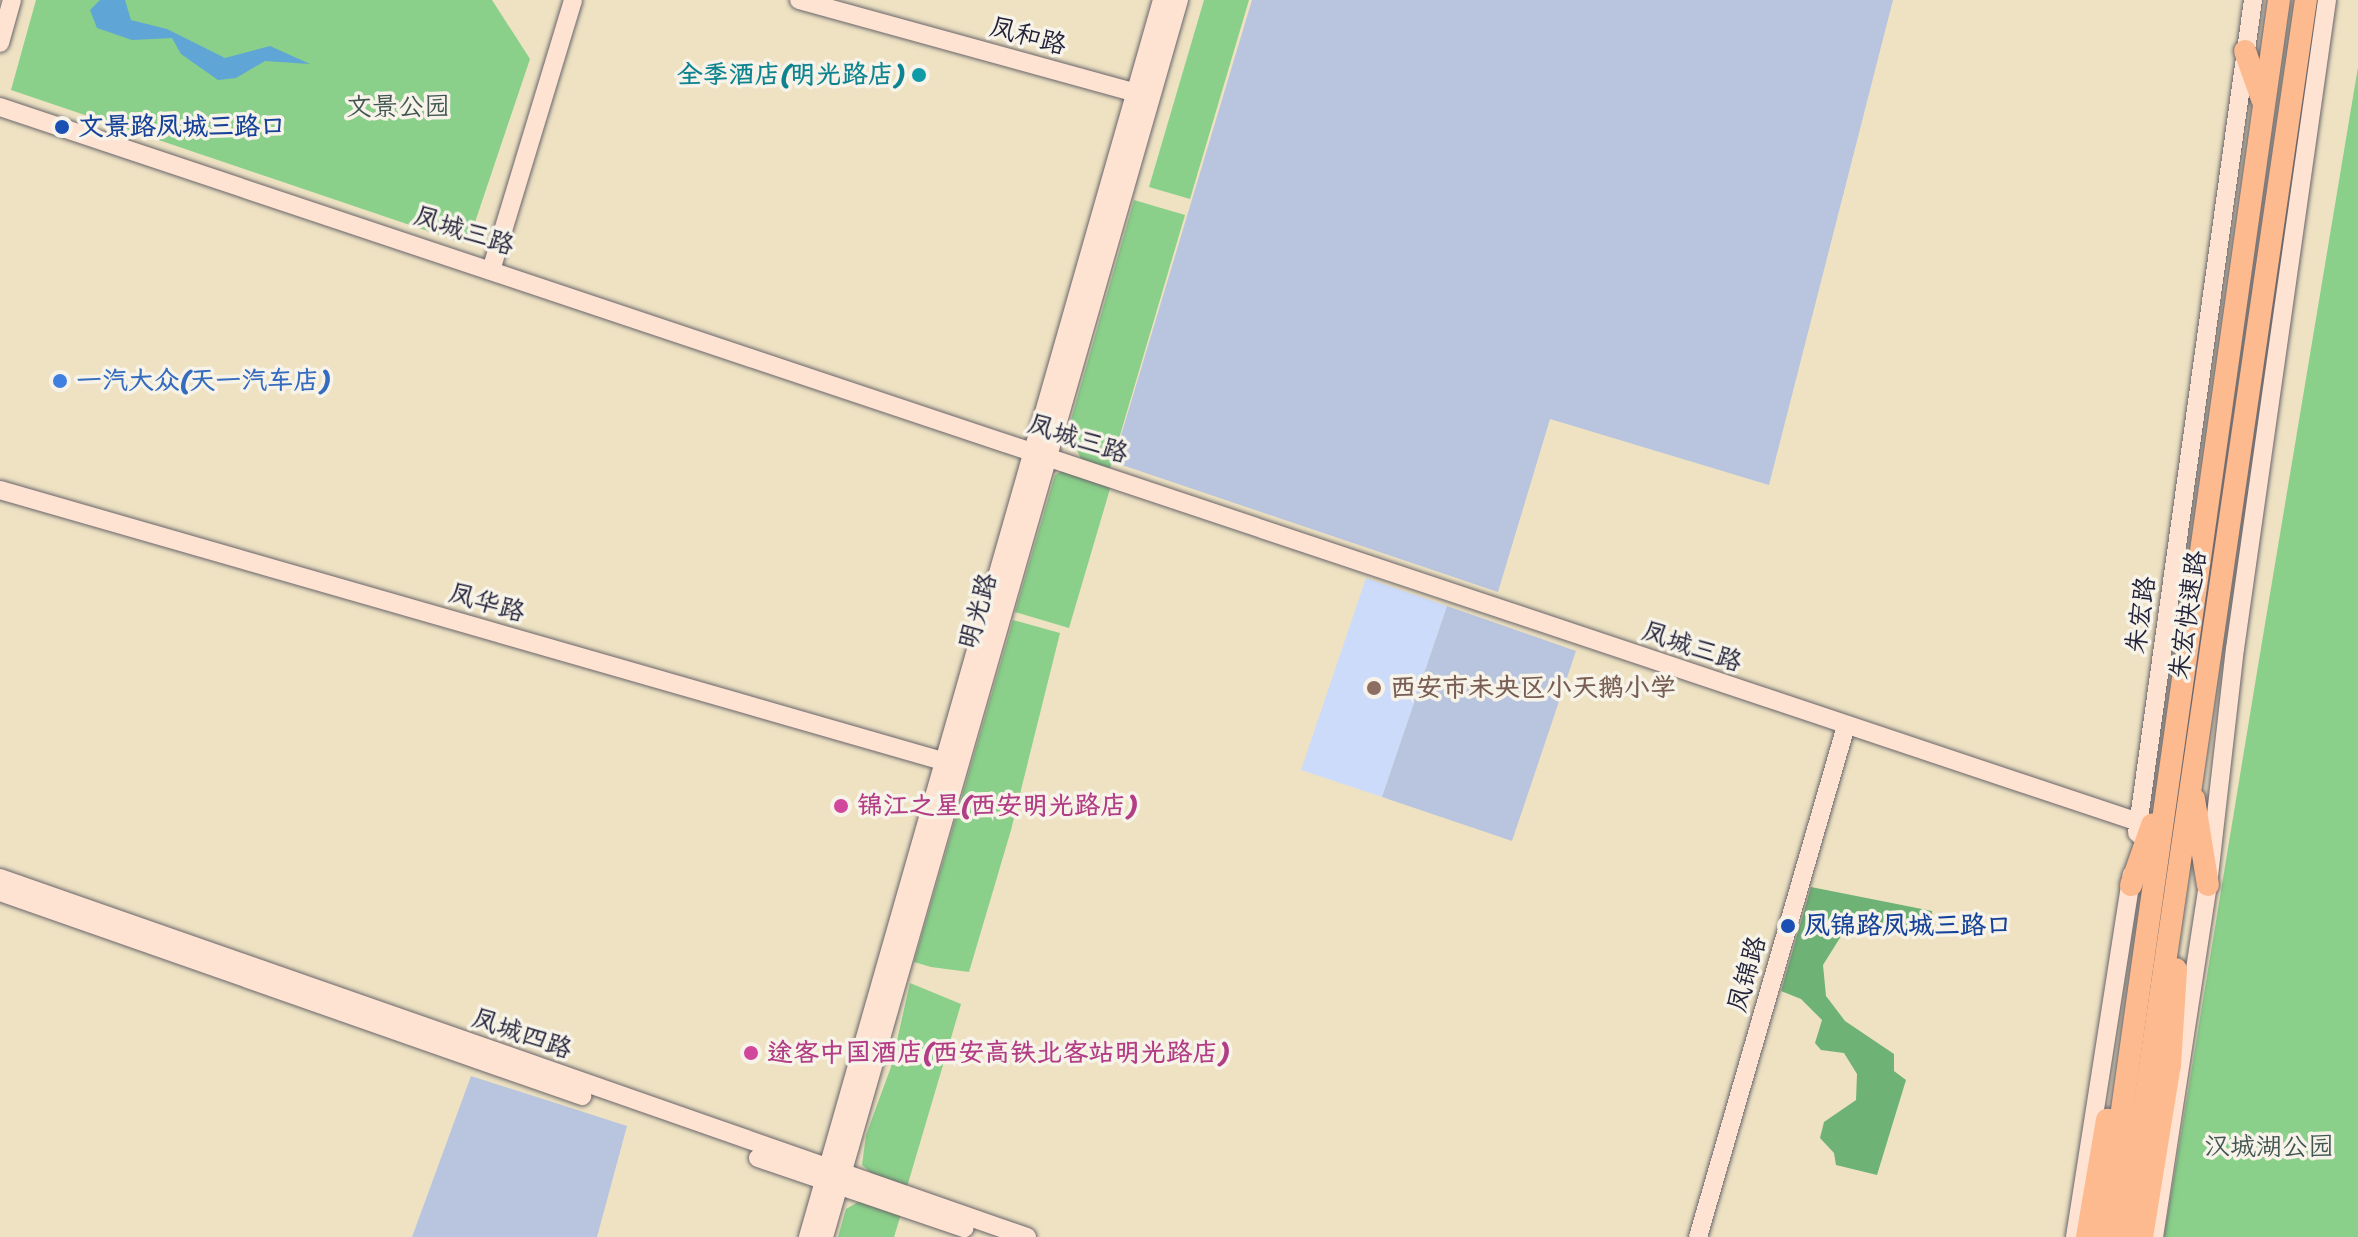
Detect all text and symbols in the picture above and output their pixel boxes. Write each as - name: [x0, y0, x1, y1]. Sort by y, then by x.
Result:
- street label: 凤和路: [986, 11, 1070, 61]
- place label: 全季酒店(明光路店): [677, 59, 903, 91]
- marker: 全季酒店(明光路店): [910, 66, 928, 84]
- park label: 文景公园: [346, 91, 450, 123]
- place label: 文景路凤城三路口: [78, 111, 286, 143]
- marker: 文景路凤城三路口: [53, 118, 71, 136]
- street label: 凤城三路: [410, 200, 518, 262]
- place label: 一汽大众(天一汽车店): [76, 365, 328, 397]
- marker: 一汽大众(天一汽车店): [51, 372, 69, 390]
- street label: 凤城三路: [1024, 408, 1132, 470]
- street label: 朱宏快速路: [2164, 548, 2212, 682]
- street label: 明光路: [952, 569, 1004, 653]
- street label: 朱宏路: [2120, 574, 2162, 656]
- street label: 凤华路: [445, 577, 529, 629]
- street label: 凤城三路: [1638, 615, 1746, 679]
- place label: 西安市未央区小天鹅小学: [1390, 672, 1676, 704]
- marker: 西安市未央区小天鹅小学: [1365, 679, 1383, 697]
- place label: 锦江之星(西安明光路店): [857, 790, 1135, 822]
- marker: 锦江之星(西安明光路店): [832, 797, 850, 815]
- place label: 凤锦路凤城三路口: [1804, 910, 2012, 942]
- marker: 凤锦路凤城三路口: [1779, 917, 1797, 935]
- street label: 凤锦路: [1721, 932, 1773, 1016]
- street label: 凤城四路: [468, 1002, 576, 1066]
- place label: 途客中国酒店(西安高铁北客站明光路店): [767, 1037, 1227, 1069]
- marker: 途客中国酒店(西安高铁北客站明光路店): [742, 1044, 760, 1062]
- park label: 汉城湖公园: [2204, 1131, 2334, 1163]

